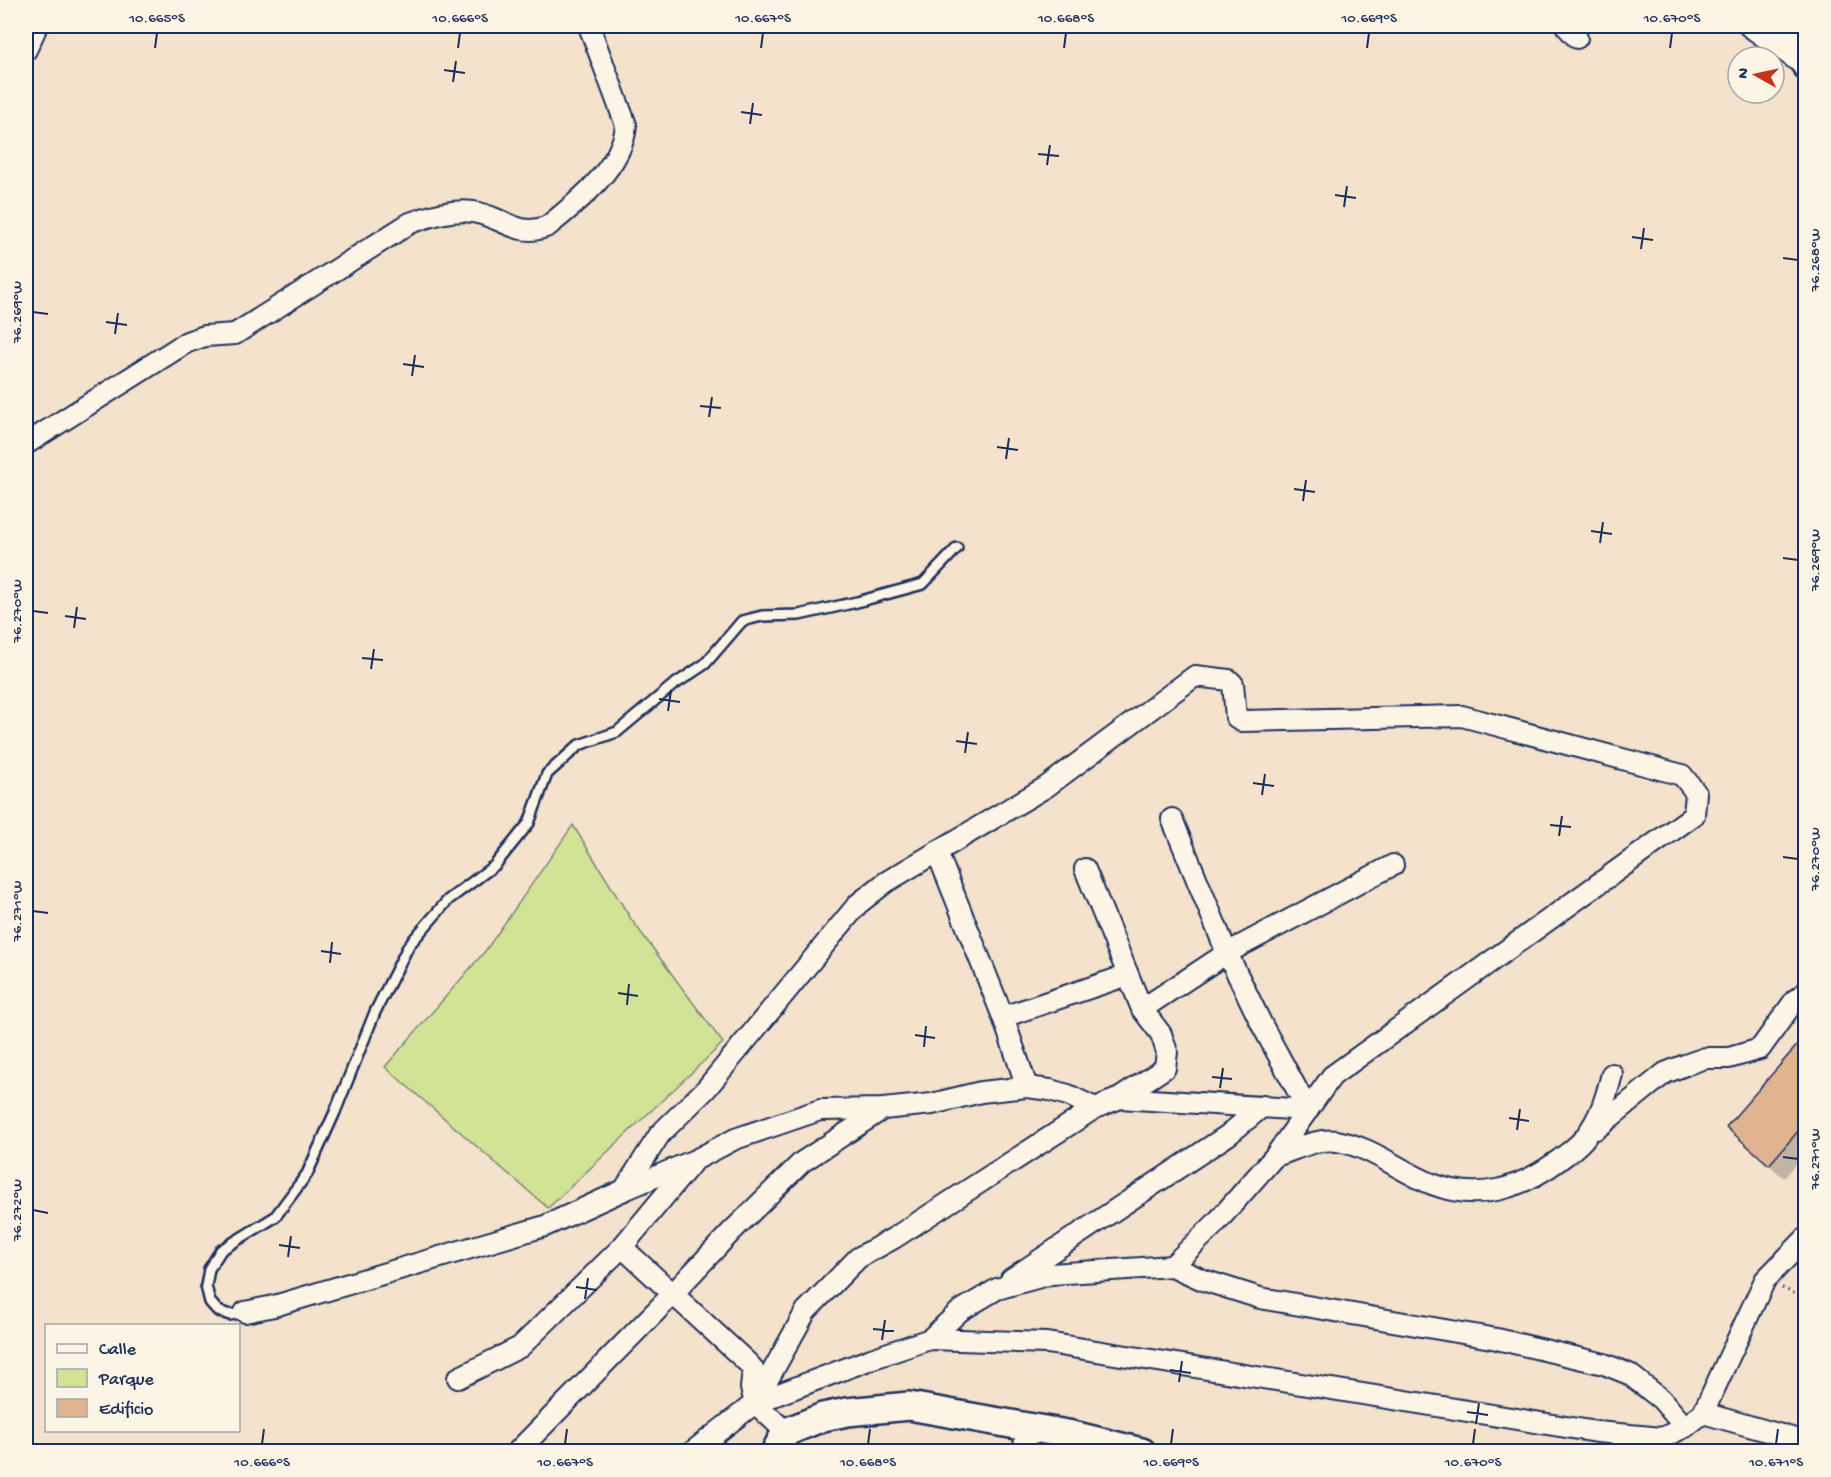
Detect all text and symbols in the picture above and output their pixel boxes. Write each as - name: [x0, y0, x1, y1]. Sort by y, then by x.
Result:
- text: 10.665°S: [128, 10, 185, 28]
- text: 10.666°S: [431, 10, 488, 28]
- text: 10.667°S: [734, 10, 791, 28]
- text: 10.668°S: [1037, 10, 1094, 28]
- text: 10.669°S: [1340, 10, 1397, 28]
- text: 10.670°S: [1643, 10, 1700, 28]
- north arrow: [1726, 45, 1786, 105]
- text: N: [1734, 66, 1755, 80]
- text: 76.268°W: [1807, 228, 1825, 292]
- text: 76.269°W: [9, 281, 27, 344]
- text: 76.269°W: [1807, 529, 1825, 592]
- text: 76.270°W: [9, 579, 27, 644]
- text: 76.270°W: [1807, 827, 1825, 892]
- text: 76.271°W: [9, 880, 27, 942]
- text: 76.271°W: [1807, 1128, 1825, 1190]
- text: 76.272°W: [9, 1179, 27, 1242]
- legend: [45, 1324, 240, 1432]
- text: Calle: [99, 1340, 137, 1361]
- text: Parque: [98, 1370, 155, 1391]
- text: Edificio: [99, 1400, 153, 1421]
- text: 10.666°S: [233, 1454, 290, 1472]
- text: 10.667°S: [536, 1454, 593, 1472]
- text: 10.668°S: [839, 1454, 896, 1472]
- text: 10.669°S: [1142, 1454, 1199, 1472]
- text: 10.670°S: [1444, 1454, 1501, 1472]
- text: 10.671°S: [1748, 1454, 1803, 1472]

